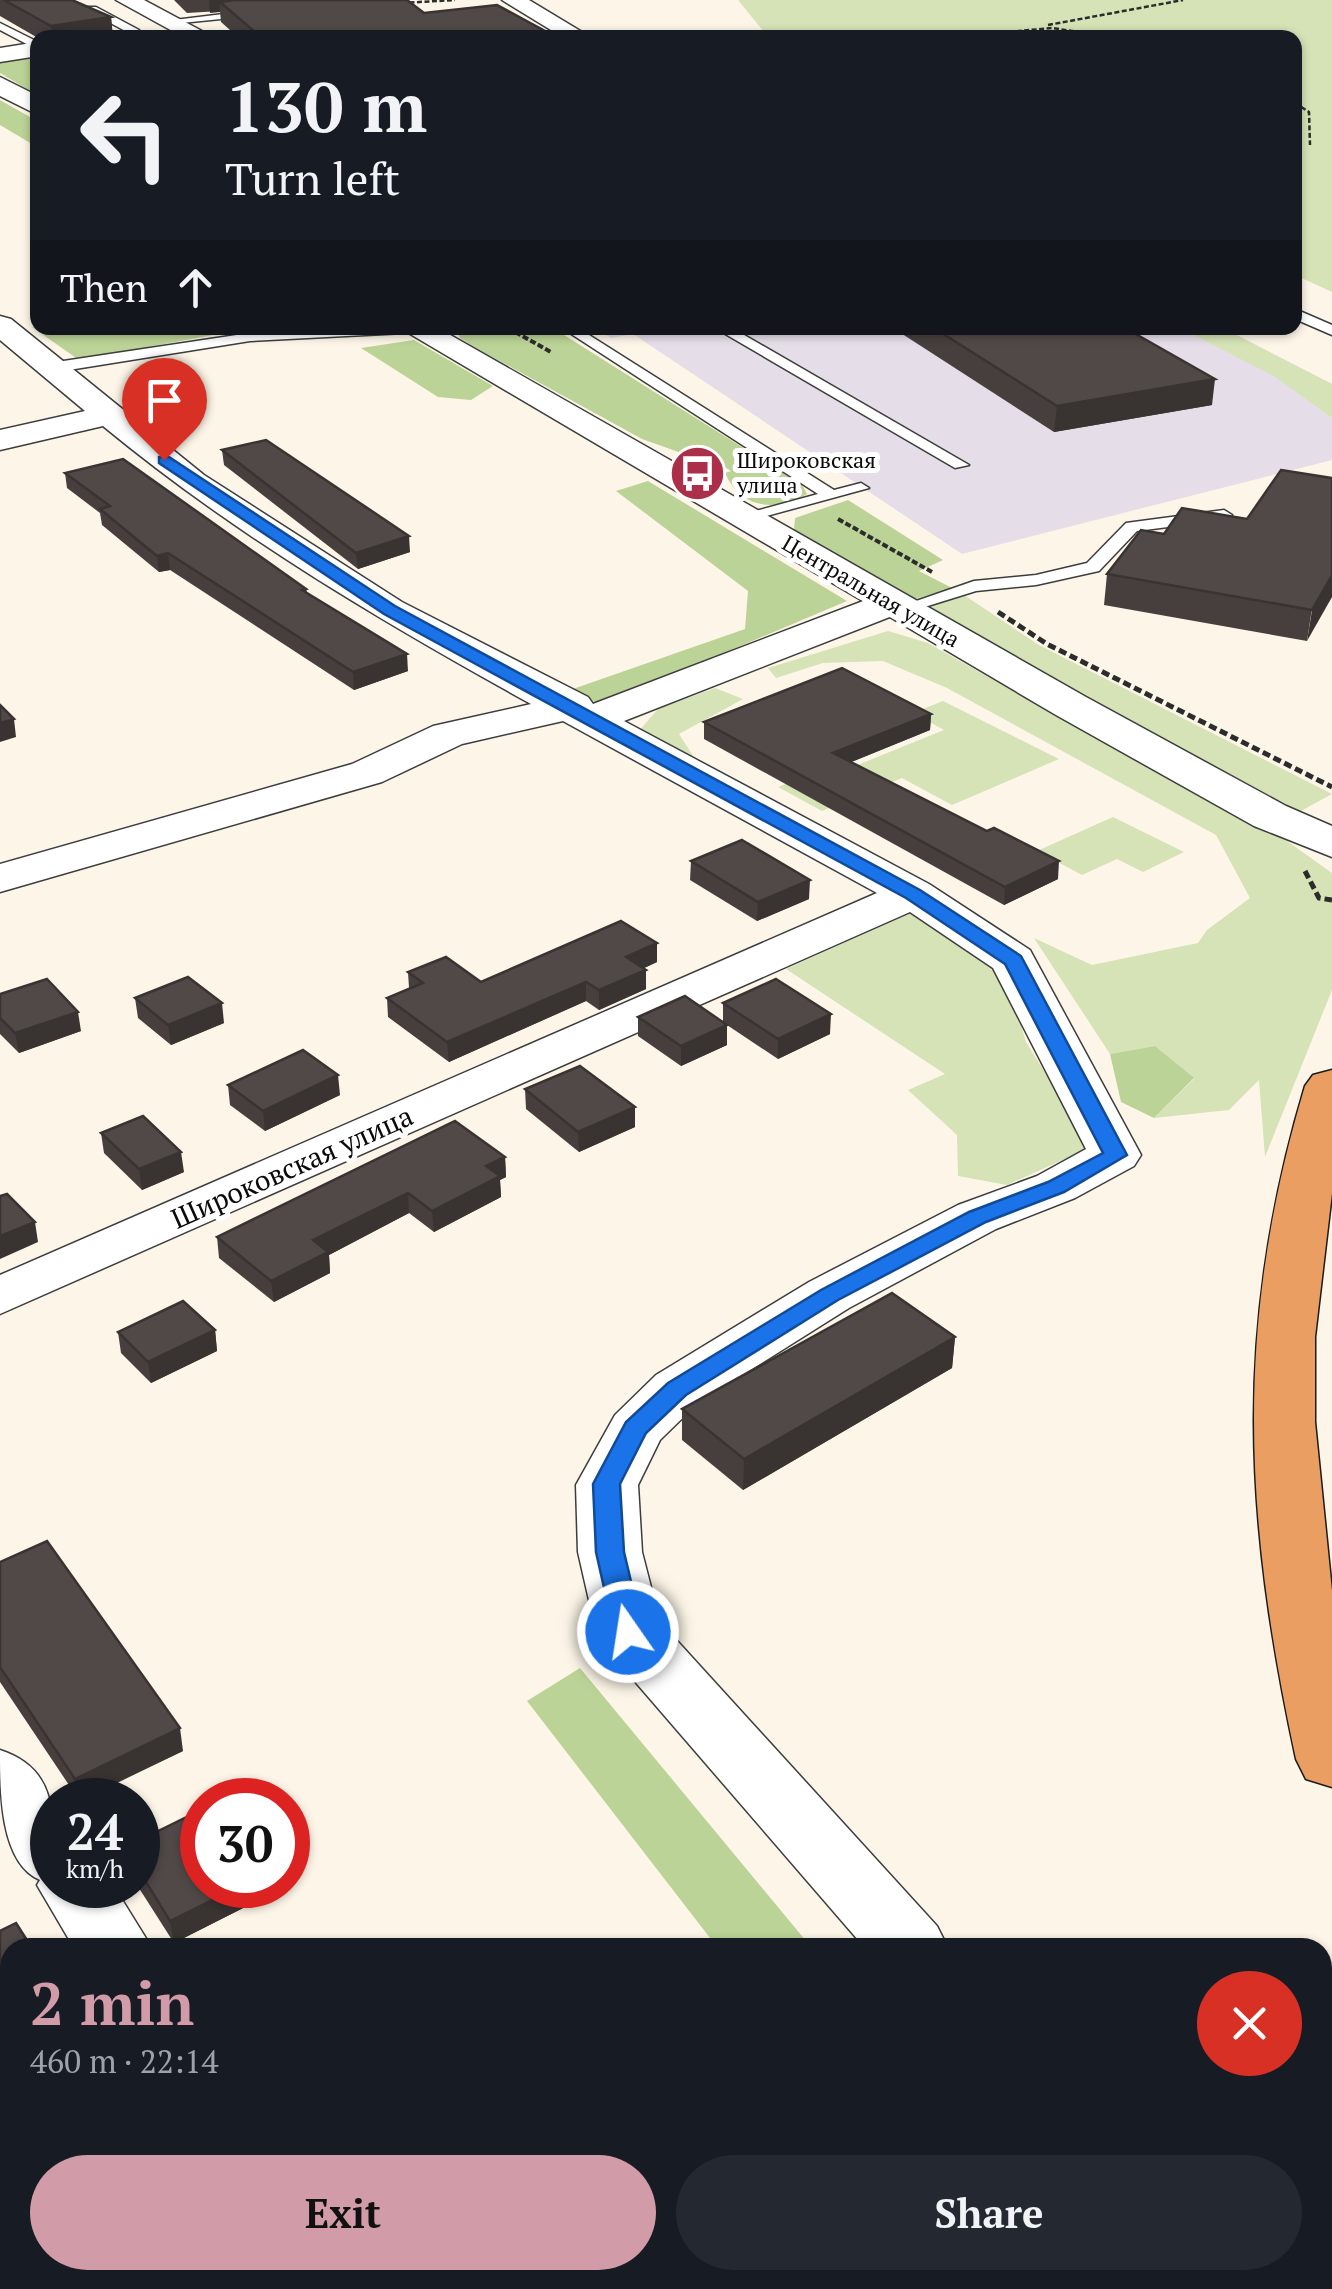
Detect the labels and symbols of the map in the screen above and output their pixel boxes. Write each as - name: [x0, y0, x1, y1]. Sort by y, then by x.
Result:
- pin: [122, 358, 207, 461]
- bus stop icon: Широковская улица: [668, 443, 728, 503]
- place label: Широковская улица: [736, 445, 876, 499]
- street label: Центральная улица: [777, 528, 965, 653]
- street label: Широковская улица: [165, 1097, 418, 1236]
- position arrow: [576, 1580, 680, 1684]
- speed limit sign: 30: [180, 1778, 310, 1908]

